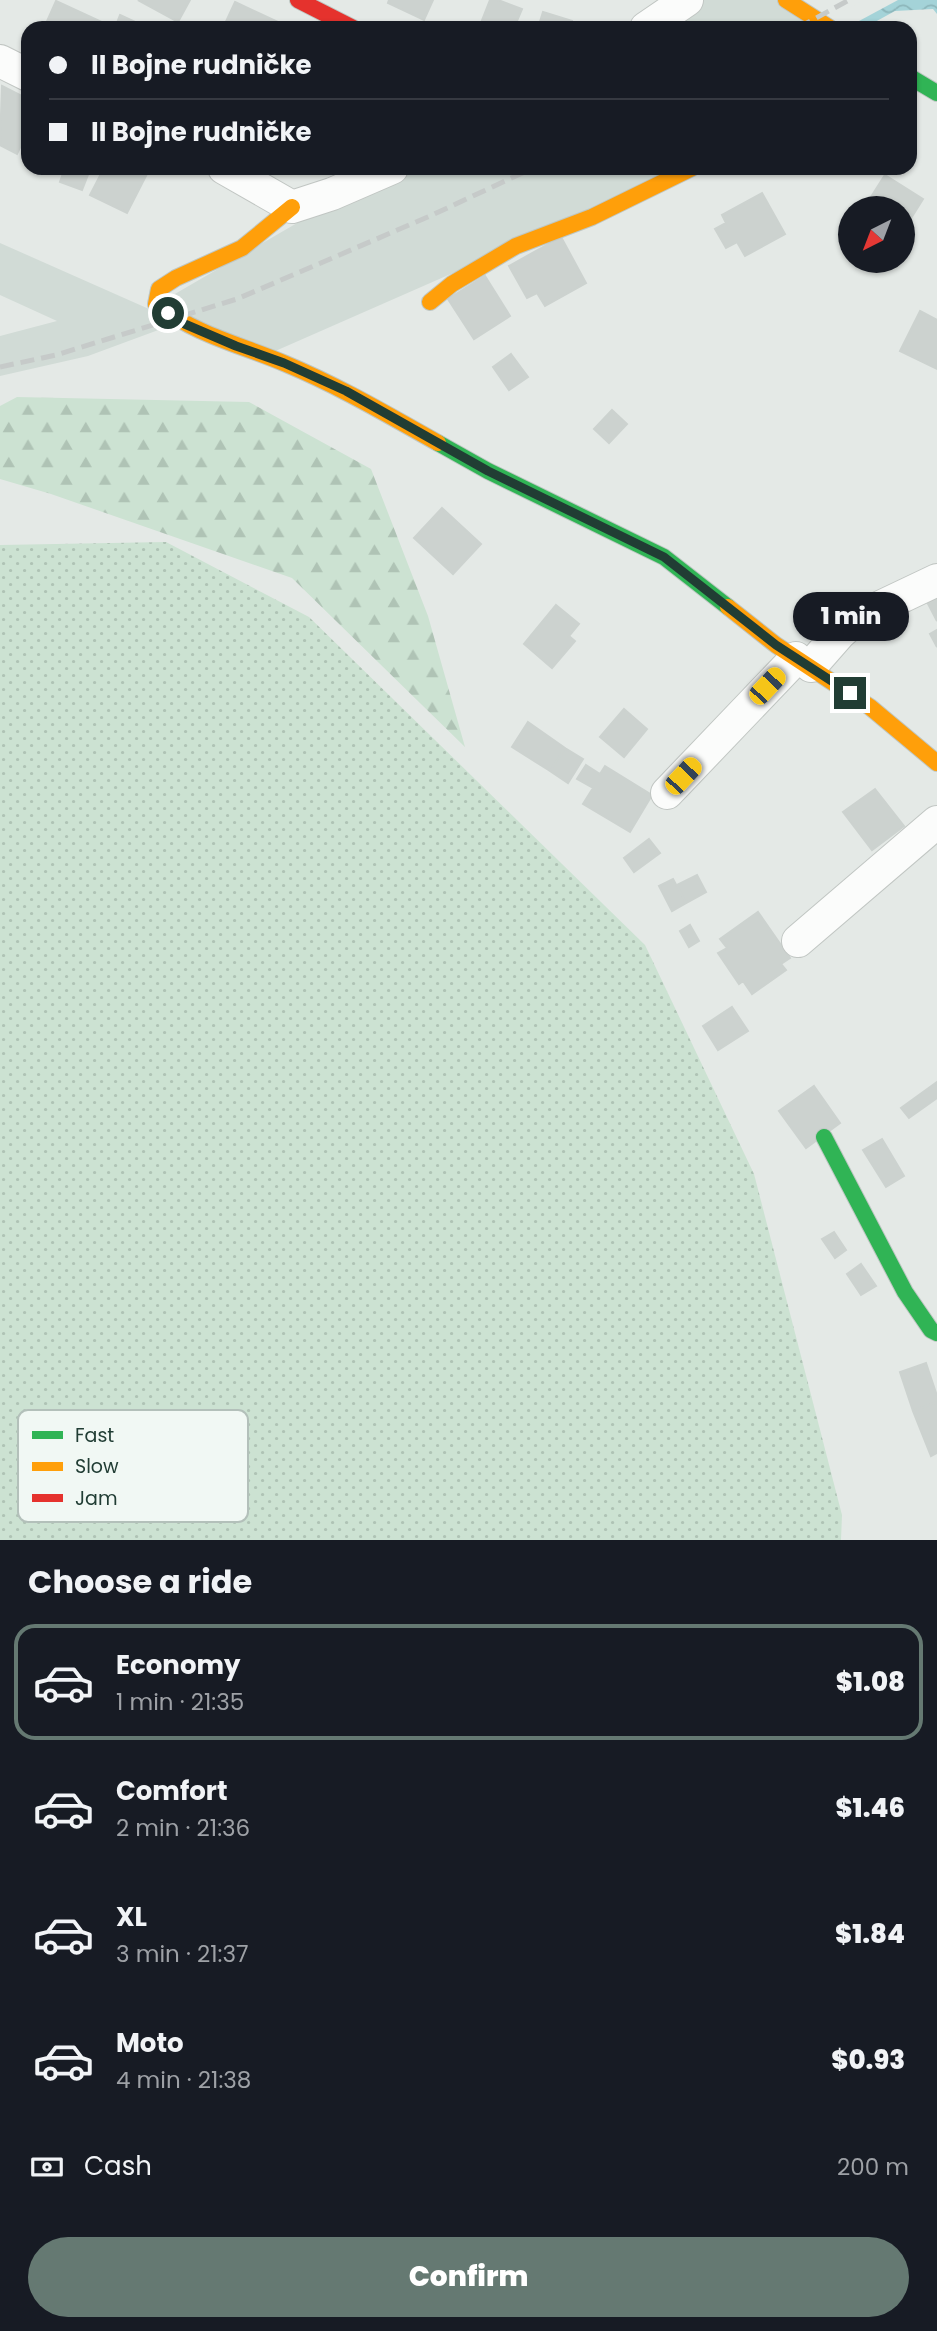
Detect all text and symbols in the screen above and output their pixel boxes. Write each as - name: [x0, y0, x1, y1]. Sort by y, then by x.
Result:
- text: II Bojne rudničke: [91, 47, 312, 83]
- text: II Bojne rudničke: [91, 114, 312, 150]
- north arrow: [838, 196, 915, 273]
- map controls: [838, 196, 915, 273]
- route start: [152, 297, 184, 329]
- callout: 1 min: [792, 592, 908, 640]
- text: 1 min: [821, 600, 881, 632]
- car: [745, 663, 790, 709]
- route end: [834, 677, 866, 709]
- car: [661, 753, 706, 799]
- legend: [18, 1410, 248, 1522]
- text: Fast: [75, 1422, 114, 1449]
- text: Slow: [75, 1453, 119, 1480]
- text: Jam: [75, 1485, 117, 1512]
- text: Choose a ride: [28, 1559, 252, 1604]
- text: Economy: [116, 1647, 240, 1683]
- icon: car: [32, 1651, 95, 1714]
- text: $1.08: [836, 1664, 905, 1700]
- text: 1 min · 21:35: [116, 1686, 244, 1718]
- text: Comfort: [116, 1773, 228, 1809]
- icon: car: [32, 1777, 95, 1840]
- text: $1.46: [835, 1790, 905, 1826]
- text: 2 min · 21:36: [116, 1812, 250, 1844]
- text: XL: [116, 1899, 147, 1935]
- icon: car: [32, 1903, 95, 1966]
- text: $1.84: [835, 1916, 905, 1952]
- text: 3 min · 21:37: [116, 1938, 249, 1970]
- text: Moto: [116, 2025, 184, 2061]
- icon: car: [32, 2029, 95, 2092]
- text: $0.93: [831, 2042, 905, 2078]
- text: 4 min · 21:38: [116, 2064, 251, 2096]
- icon: cash: [28, 2148, 66, 2186]
- text: Cash: [84, 2148, 152, 2184]
- text: 200 m: [837, 2151, 909, 2183]
- button: Confirm: [28, 2237, 909, 2317]

